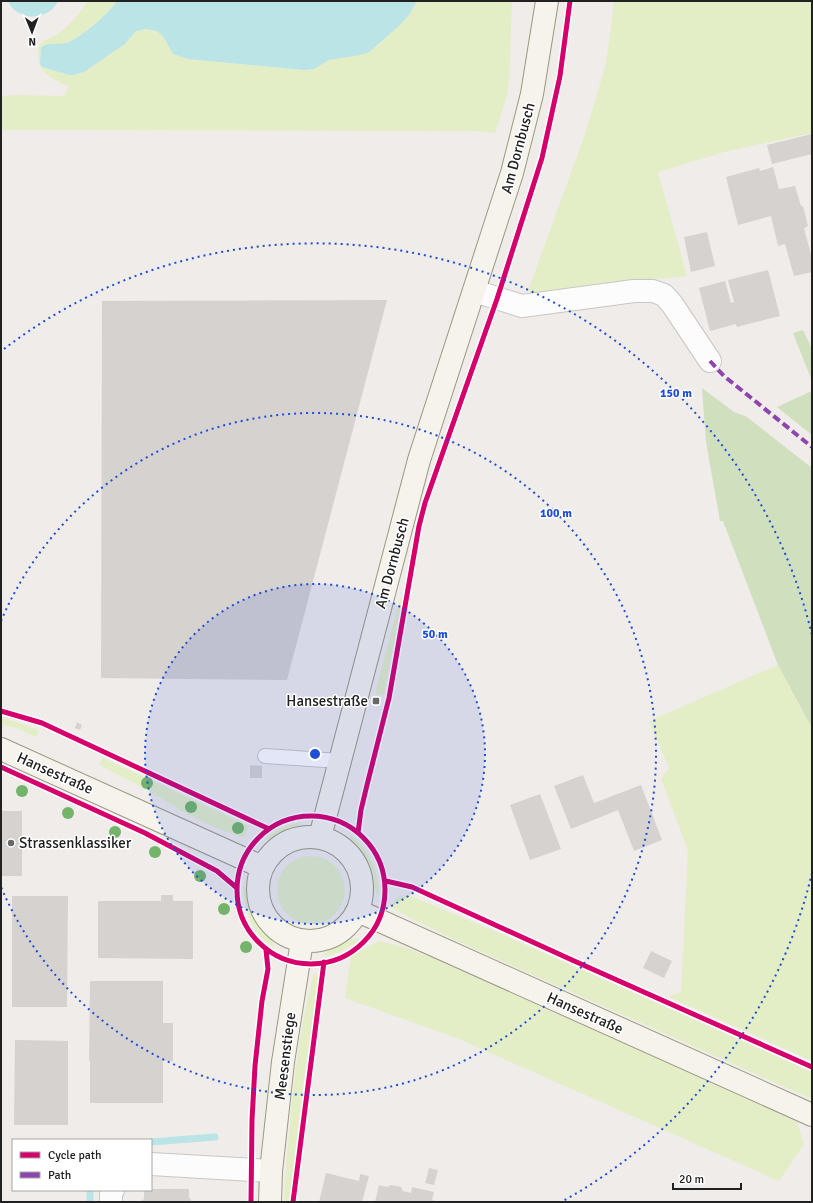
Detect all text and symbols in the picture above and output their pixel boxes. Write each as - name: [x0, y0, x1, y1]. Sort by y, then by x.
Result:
- north arrow: [12, 12, 52, 52]
- text: N: [28, 35, 36, 48]
- street label: Am Dornbusch: [497, 100, 539, 196]
- text: 150 m: [660, 386, 692, 401]
- text: 100 m: [540, 506, 572, 521]
- street label: Am Dornbusch: [371, 515, 413, 611]
- text: 50 m: [422, 627, 448, 642]
- place label: Hansestraße: [286, 692, 368, 710]
- marker: Hansestraße: [371, 696, 381, 706]
- centre of rings: [308, 747, 322, 761]
- street label: Hansestraße: [14, 748, 96, 798]
- place label: Strassenklassiker: [19, 834, 132, 852]
- marker: Strassenklassiker: [6, 838, 16, 848]
- street label: Hansestraße: [544, 988, 626, 1038]
- street label: Meesenstiege: [271, 1011, 299, 1101]
- legend: [12, 1139, 152, 1191]
- text: Cycle path: [48, 1148, 101, 1163]
- scale bar: [673, 1165, 741, 1191]
- text: Path: [48, 1168, 71, 1183]
- text: 20 m: [679, 1172, 704, 1187]

